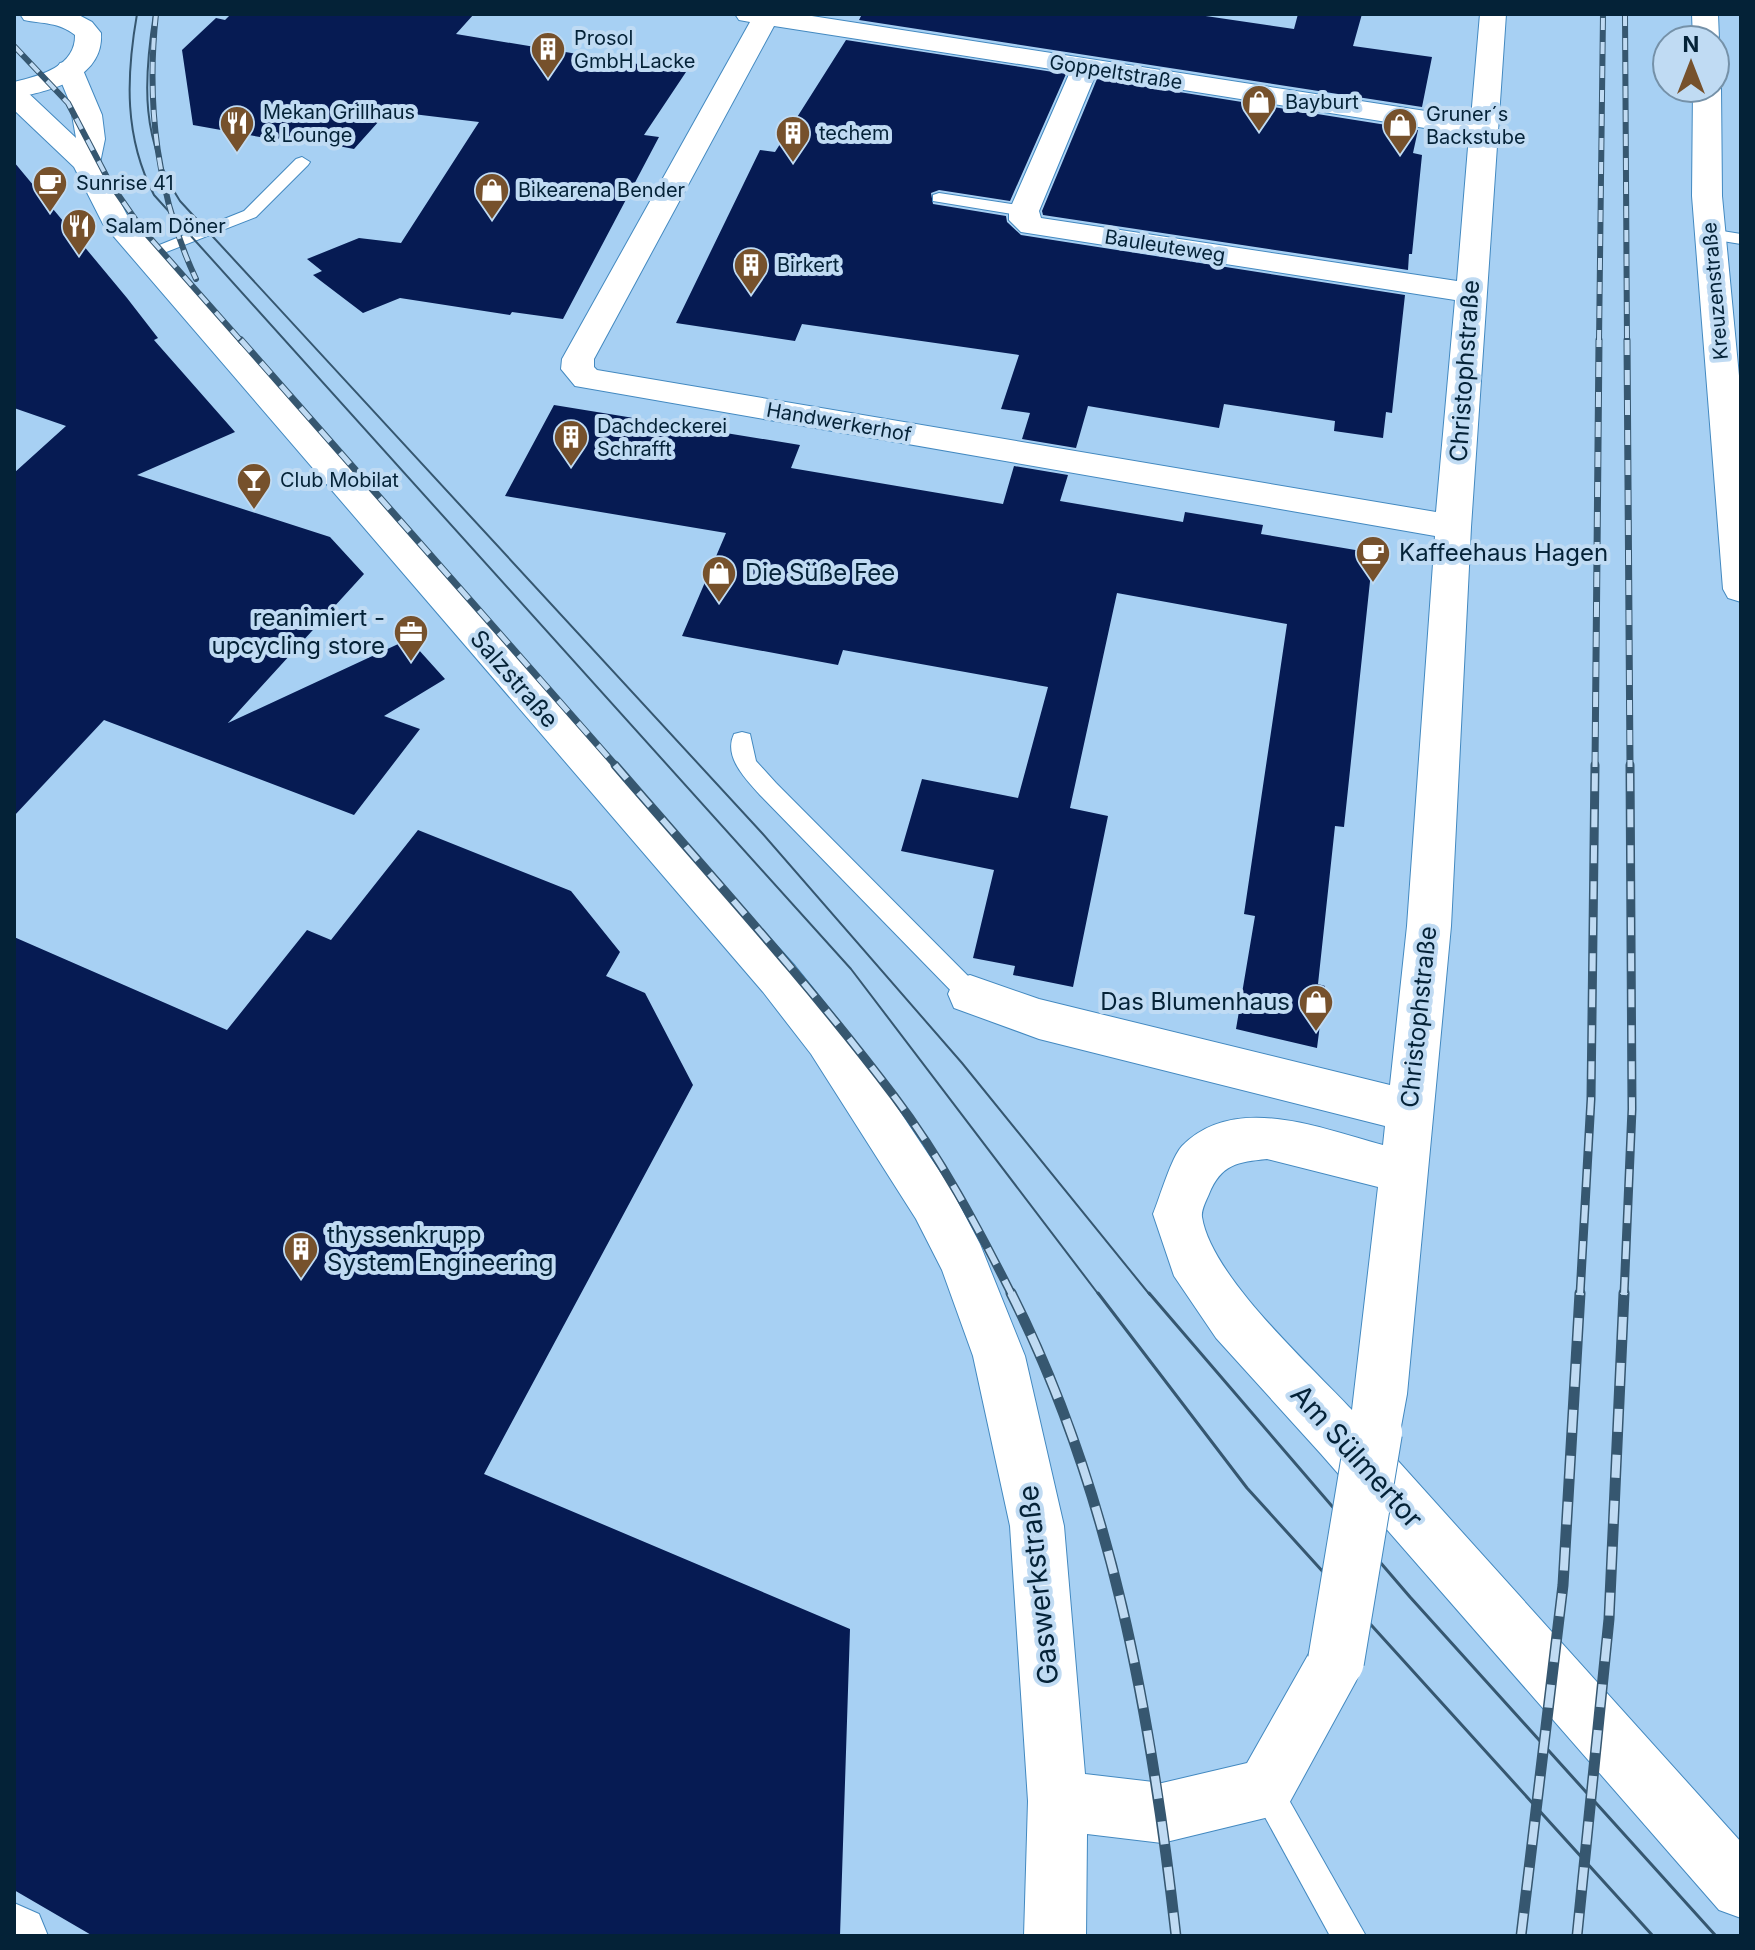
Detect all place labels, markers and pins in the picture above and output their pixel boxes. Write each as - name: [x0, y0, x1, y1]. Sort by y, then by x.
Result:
- place label: Prosol GmbH Lacke: [574, 26, 695, 73]
- building icon: Prosol GmbH Lacke: [529, 30, 567, 80]
- shop icon: Bayburt: [1240, 83, 1278, 133]
- place label: Bayburt: [1285, 90, 1359, 114]
- place label: Mekan Grillhaus & Lounge: [263, 100, 415, 147]
- place label: Gruner´s Backstube: [1426, 102, 1526, 149]
- restaurant icon: Mekan Grillhaus & Lounge: [218, 104, 256, 154]
- shop icon: Gruner´s Backstube: [1381, 106, 1419, 156]
- building icon: techem: [774, 114, 812, 164]
- place label: techem: [819, 121, 889, 145]
- cafe icon: Sunrise 41: [31, 164, 69, 214]
- place label: Sunrise 41: [76, 171, 174, 195]
- shop icon: Bikearena Bender: [473, 171, 511, 221]
- place label: Bikearena Bender: [518, 178, 686, 202]
- restaurant icon: Salam Döner: [60, 207, 98, 257]
- place label: Salam Döner: [105, 214, 226, 238]
- building icon: Birkert: [732, 246, 770, 296]
- place label: Birkert: [777, 253, 840, 277]
- place label: Dachdeckerei Schrafft: [597, 414, 727, 461]
- building icon: Dachdeckerei Schrafft: [552, 418, 590, 468]
- bar icon: Club Mobilat: [235, 461, 273, 511]
- place label: Club Mobilat: [280, 468, 399, 492]
- cafe icon: Kaffeehaus Hagen: [1354, 534, 1392, 584]
- place label: Kaffeehaus Hagen: [1399, 538, 1608, 567]
- shop icon: Die Süße Fee: [700, 554, 738, 604]
- place label: Die Süße Fee: [745, 558, 895, 587]
- place label: reanimiert - upcycling store: [212, 603, 385, 660]
- office icon: reanimiert - upcycling store: [392, 613, 430, 663]
- shop icon: Das Blumenhaus: [1297, 983, 1335, 1033]
- place label: Das Blumenhaus: [1100, 987, 1290, 1016]
- place label: thyssenkrupp System Engineering: [327, 1220, 553, 1277]
- building icon: thyssenkrupp System Engineering: [282, 1230, 320, 1280]

